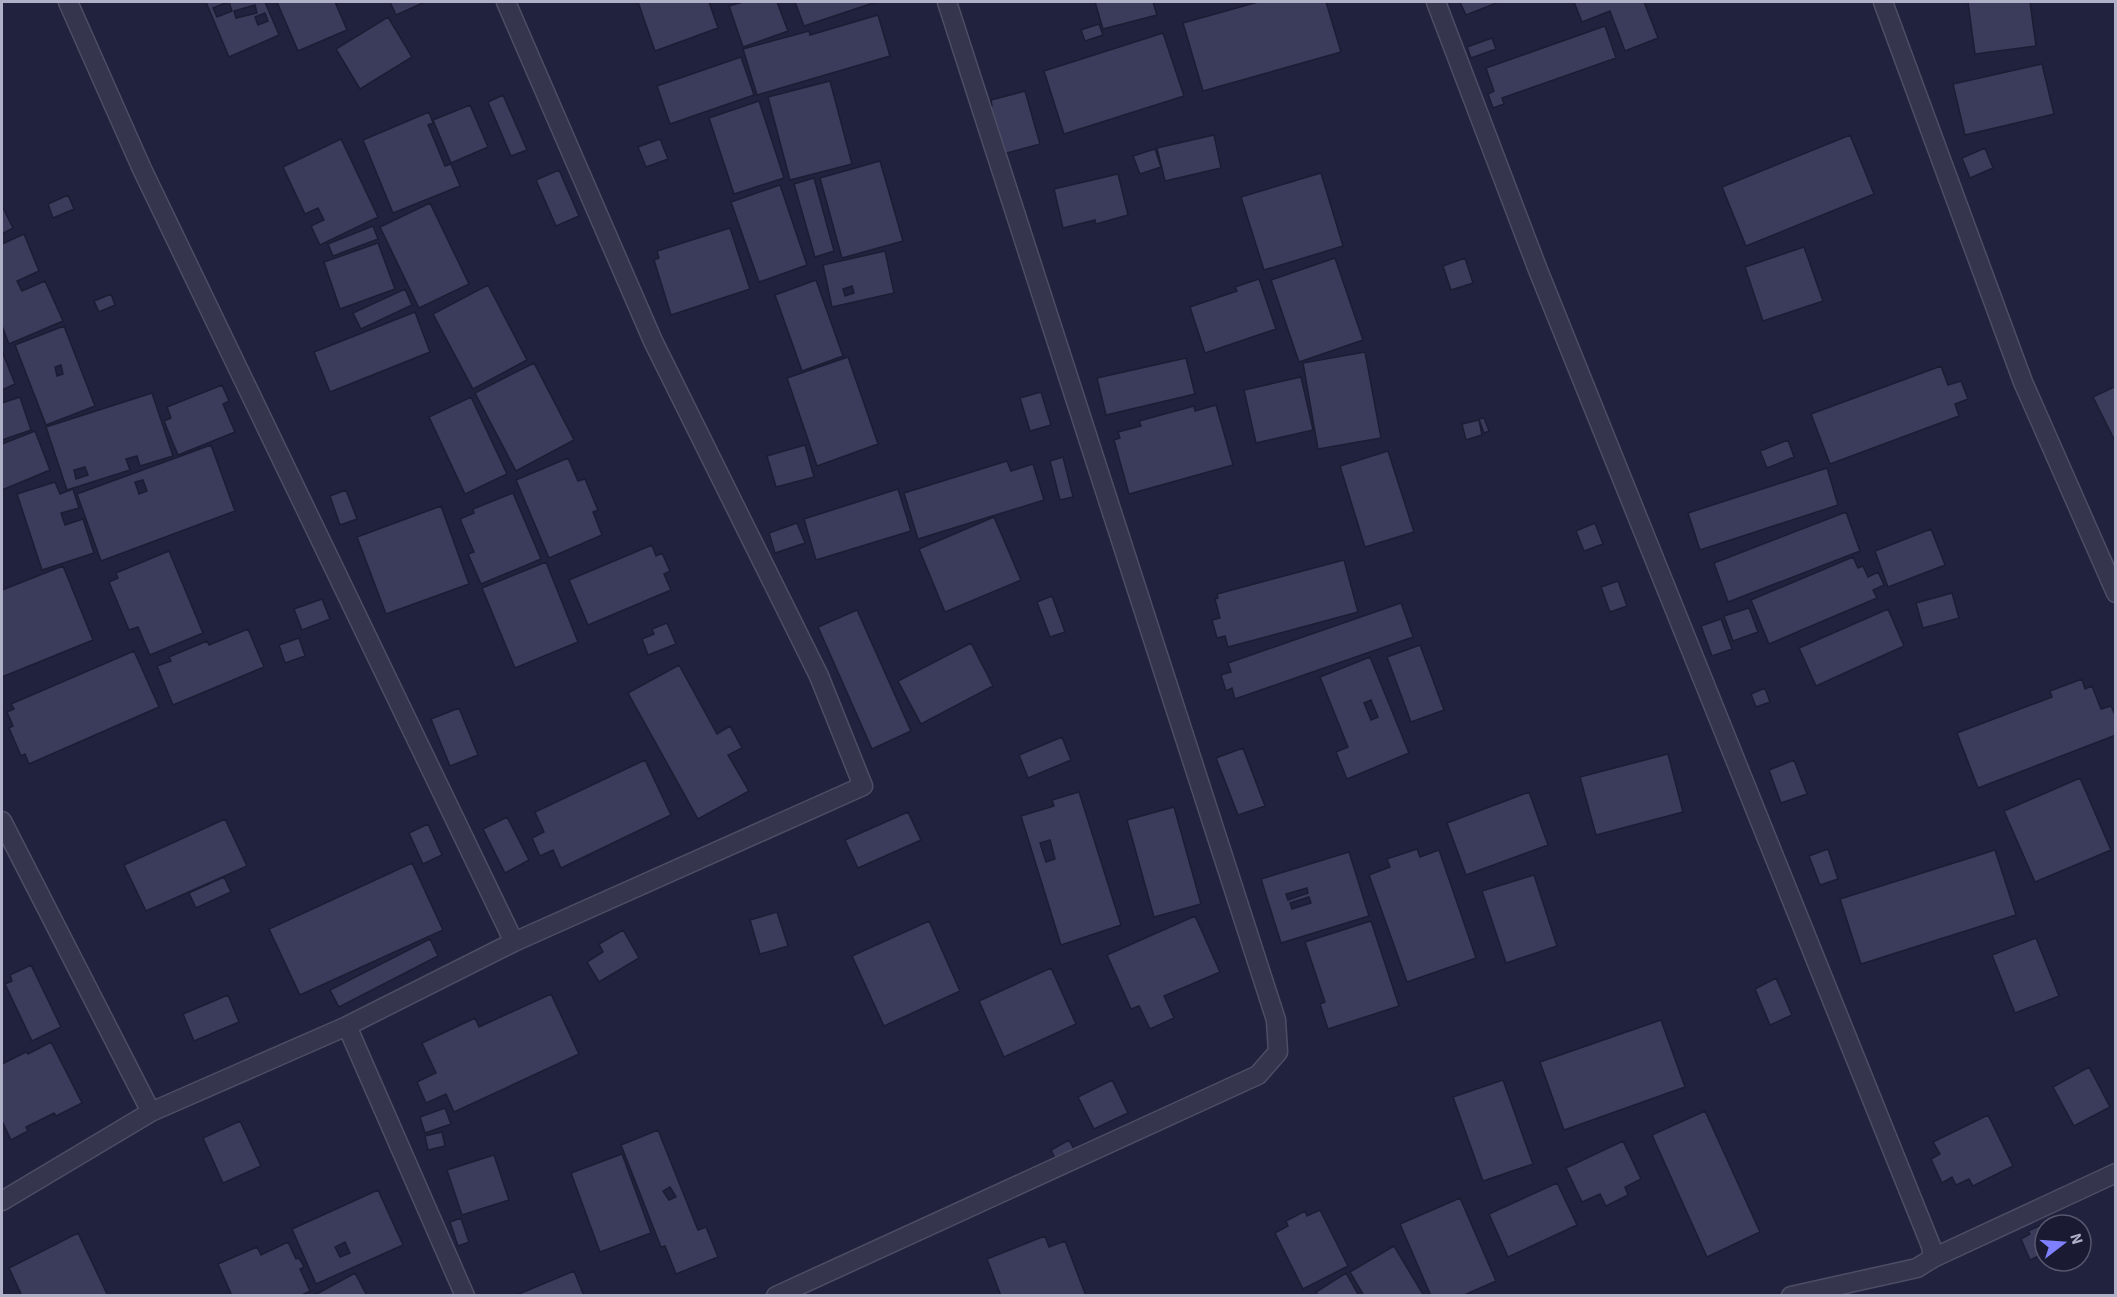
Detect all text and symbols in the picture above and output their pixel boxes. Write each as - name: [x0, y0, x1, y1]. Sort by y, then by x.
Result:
- north arrow: [2033, 1213, 2093, 1273]
- text: N: [2064, 1231, 2088, 1247]

